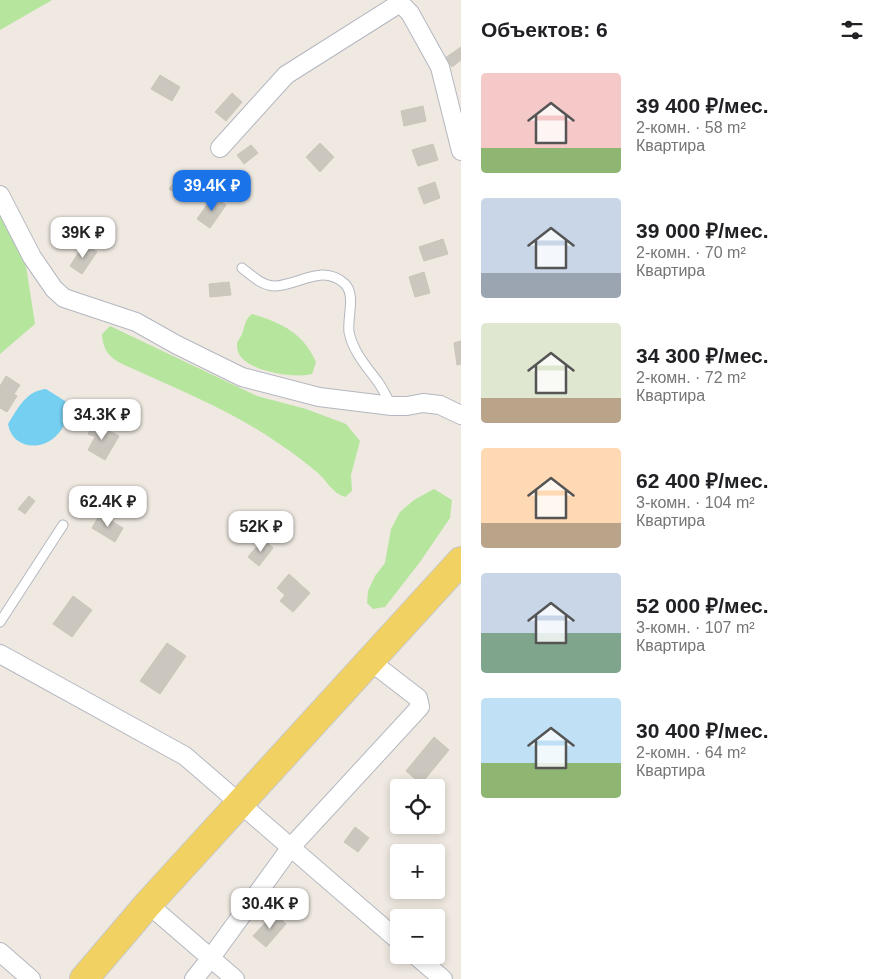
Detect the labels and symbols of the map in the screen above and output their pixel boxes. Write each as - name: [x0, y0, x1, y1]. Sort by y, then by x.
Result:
- pin: 39.4K ₽: [166, 170, 258, 212]
- pin: 39K ₽: [48, 216, 118, 259]
- pin: 34.3K ₽: [56, 398, 148, 441]
- pin: 62.4K ₽: [62, 486, 154, 528]
- pin: 52K ₽: [226, 510, 296, 553]
- pin: 30.4K ₽: [224, 888, 316, 930]

